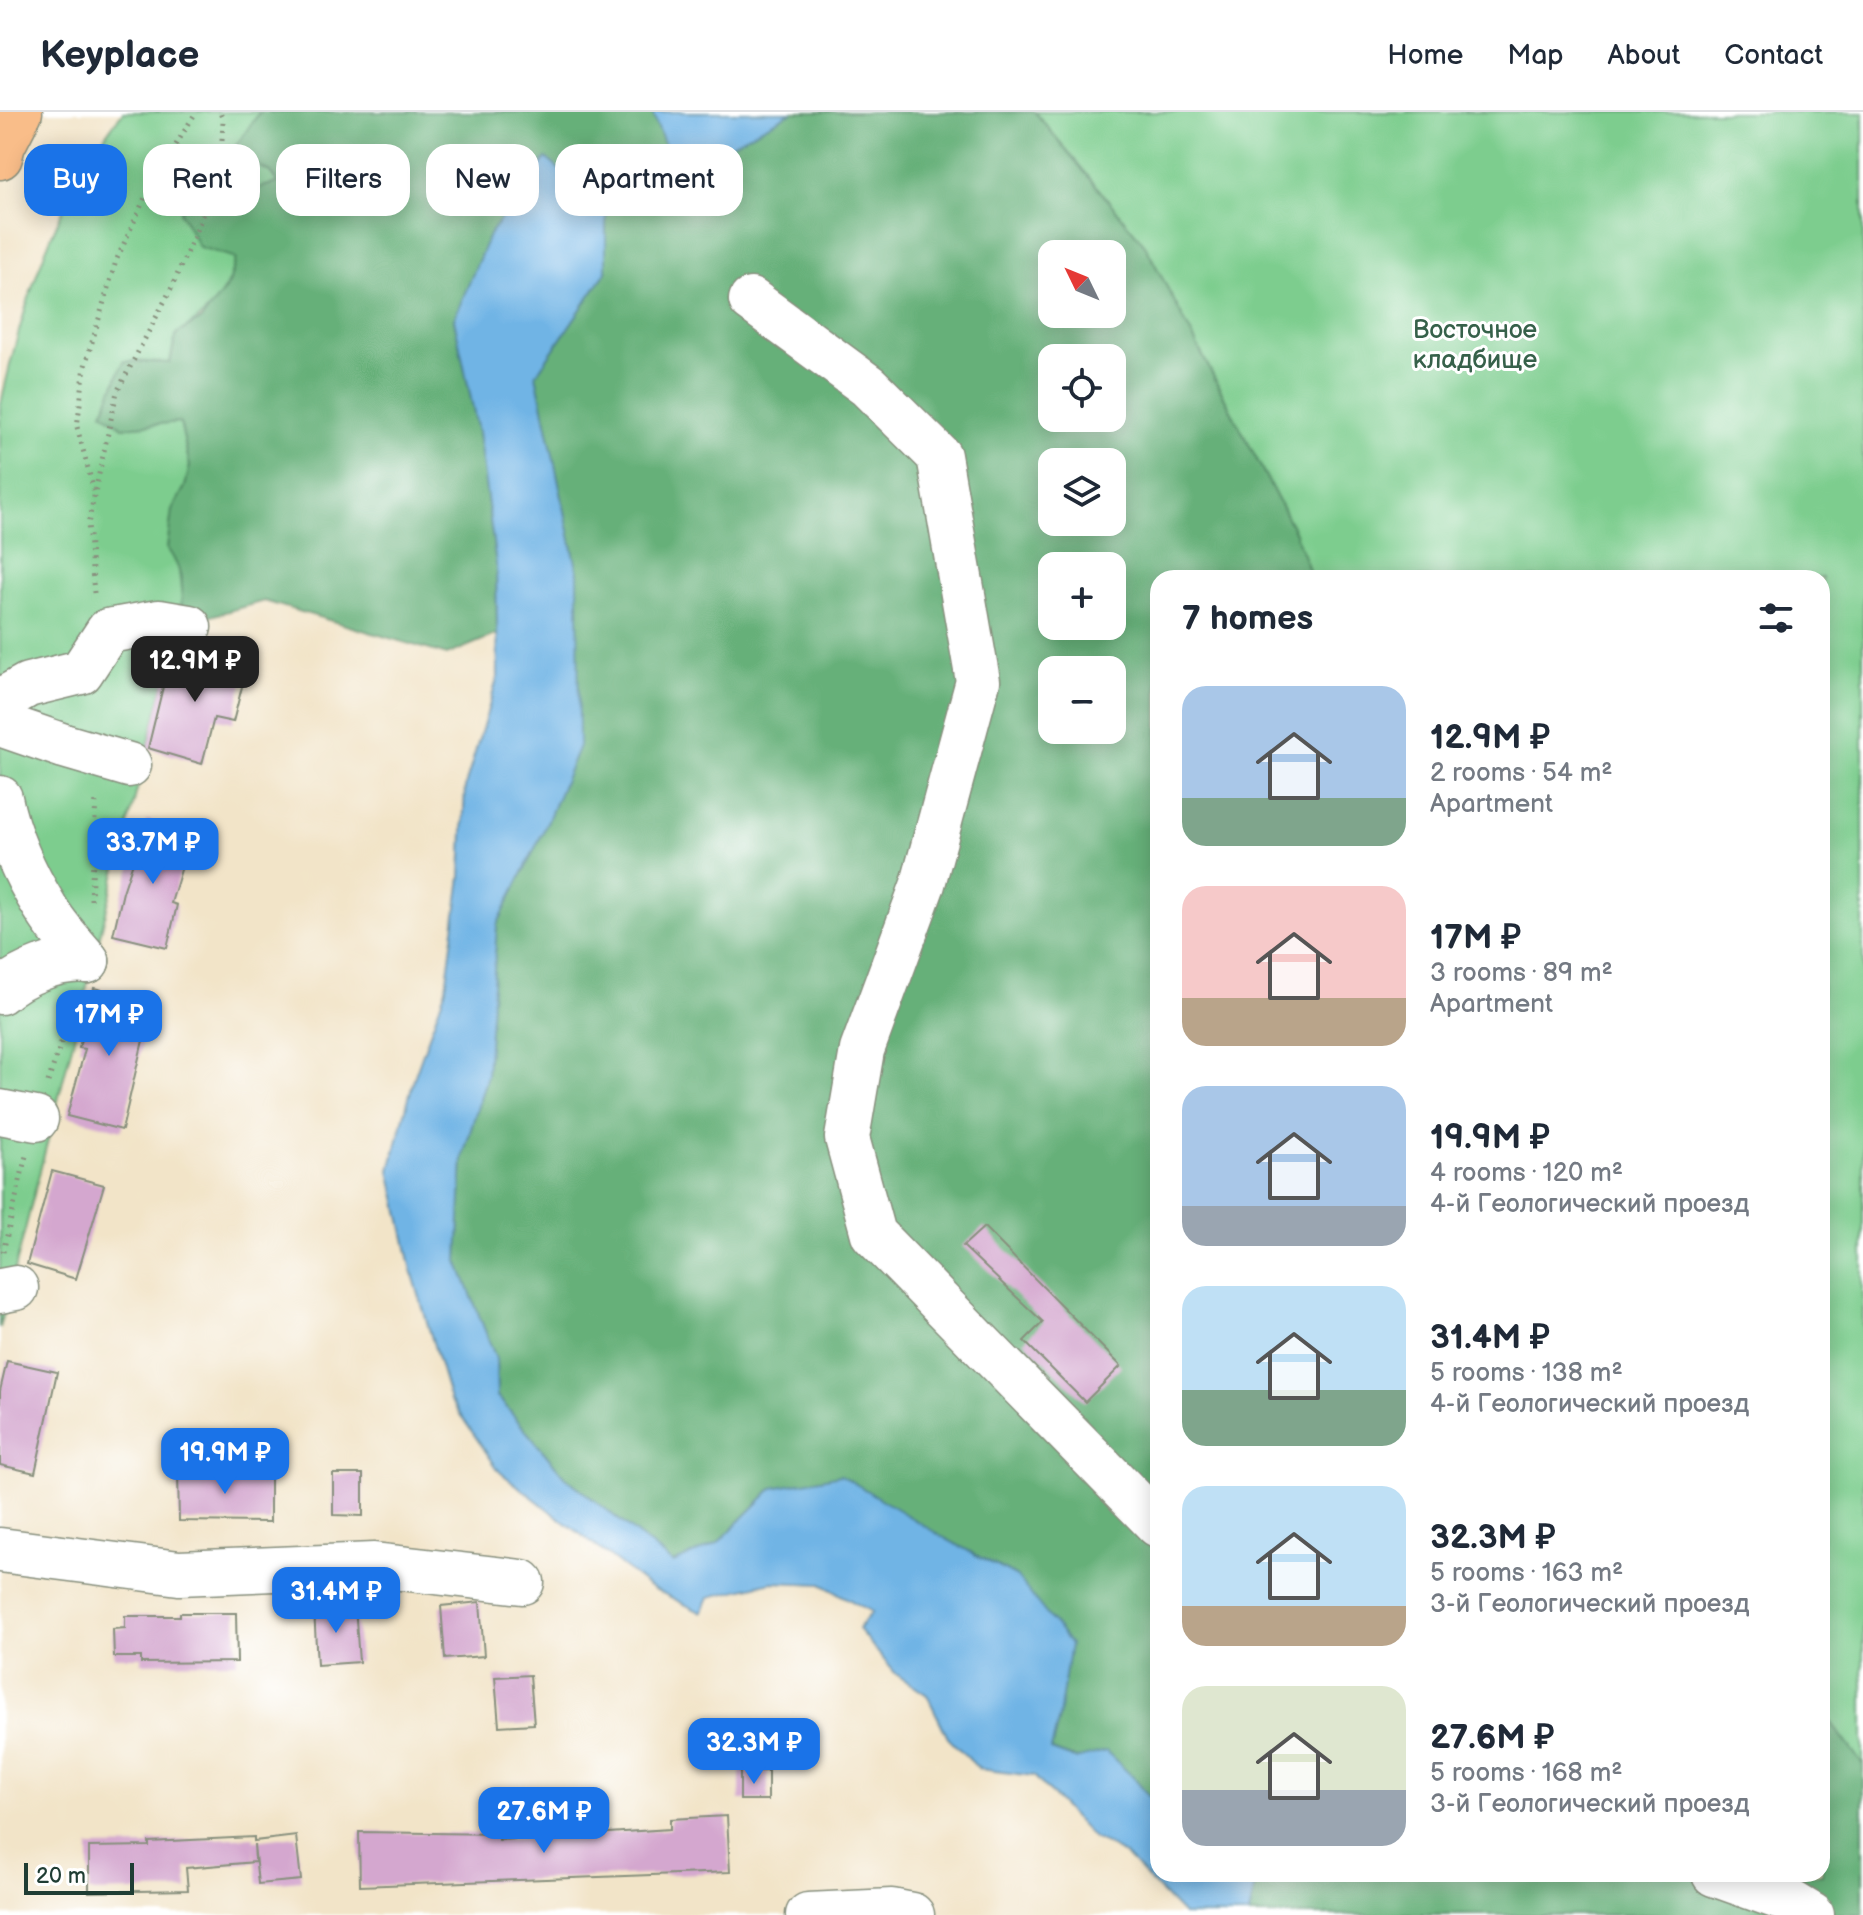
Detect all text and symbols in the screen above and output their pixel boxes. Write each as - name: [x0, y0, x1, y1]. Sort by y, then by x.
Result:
- text: Keyplace: [40, 33, 199, 78]
- text: Home: [1387, 39, 1463, 72]
- text: Map: [1507, 39, 1564, 72]
- text: About: [1608, 39, 1680, 72]
- text: Contact: [1724, 39, 1823, 72]
- chip: Buy: [24, 144, 127, 216]
- chip: Rent: [143, 144, 260, 216]
- chip: Filters: [276, 144, 410, 216]
- chip: New: [426, 144, 539, 216]
- chip: Apartment: [555, 144, 743, 216]
- north arrow: [1038, 240, 1126, 328]
- map controls: [1038, 240, 1126, 744]
- park label: Восточное кладбище: [1413, 315, 1537, 376]
- button: locate: [1038, 344, 1126, 432]
- button: layers: [1038, 448, 1126, 536]
- button: +: [1038, 552, 1126, 640]
- icon: filters: [1754, 596, 1798, 640]
- text: 7 homes: [1182, 598, 1313, 639]
- pin: 12.9M ₽: [121, 636, 269, 704]
- text: 12.9M ₽: [149, 646, 241, 677]
- button: −: [1038, 656, 1126, 744]
- text: 12.9M ₽: [1430, 717, 1550, 758]
- icon: home: [1246, 718, 1342, 814]
- text: 2 rooms · 54 m²: [1430, 758, 1613, 789]
- text: Apartment: [1430, 789, 1553, 820]
- pin: 33.7M ₽: [79, 818, 227, 886]
- text: 33.7M ₽: [105, 828, 201, 859]
- text: 17M ₽: [1430, 917, 1521, 958]
- icon: home: [1246, 918, 1342, 1014]
- text: 3 rooms · 89 m²: [1430, 958, 1613, 989]
- text: Apartment: [1430, 989, 1553, 1020]
- pin: 17M ₽: [53, 990, 165, 1058]
- text: 17M ₽: [74, 1000, 144, 1031]
- text: 19.9M ₽: [1430, 1117, 1550, 1158]
- icon: home: [1246, 1118, 1342, 1214]
- text: 4 rooms · 120 m²: [1430, 1158, 1623, 1189]
- text: 4-й Геологический проезд: [1430, 1189, 1749, 1220]
- text: 31.4M ₽: [1430, 1317, 1550, 1358]
- icon: home: [1246, 1318, 1342, 1414]
- text: 5 rooms · 138 m²: [1430, 1358, 1623, 1389]
- text: 4-й Геологический проезд: [1430, 1389, 1749, 1420]
- pin: 19.9M ₽: [151, 1428, 299, 1496]
- text: 19.9M ₽: [179, 1438, 271, 1469]
- text: 32.3M ₽: [1430, 1517, 1556, 1558]
- icon: home: [1246, 1518, 1342, 1614]
- text: 5 rooms · 163 m²: [1430, 1558, 1623, 1589]
- pin: 31.4M ₽: [262, 1567, 410, 1635]
- text: 31.4M ₽: [290, 1577, 382, 1608]
- text: 3-й Геологический проезд: [1430, 1589, 1750, 1620]
- text: 27.6M ₽: [1430, 1717, 1555, 1758]
- pin: 32.3M ₽: [680, 1718, 828, 1786]
- icon: home: [1246, 1718, 1342, 1814]
- text: 32.3M ₽: [706, 1728, 802, 1759]
- text: 5 rooms · 168 m²: [1430, 1758, 1623, 1789]
- pin: 27.6M ₽: [470, 1787, 618, 1855]
- text: 3-й Геологический проезд: [1430, 1789, 1750, 1820]
- text: 27.6M ₽: [496, 1797, 592, 1828]
- scale bar: [24, 1859, 134, 1895]
- text: 20 m: [36, 1863, 86, 1890]

